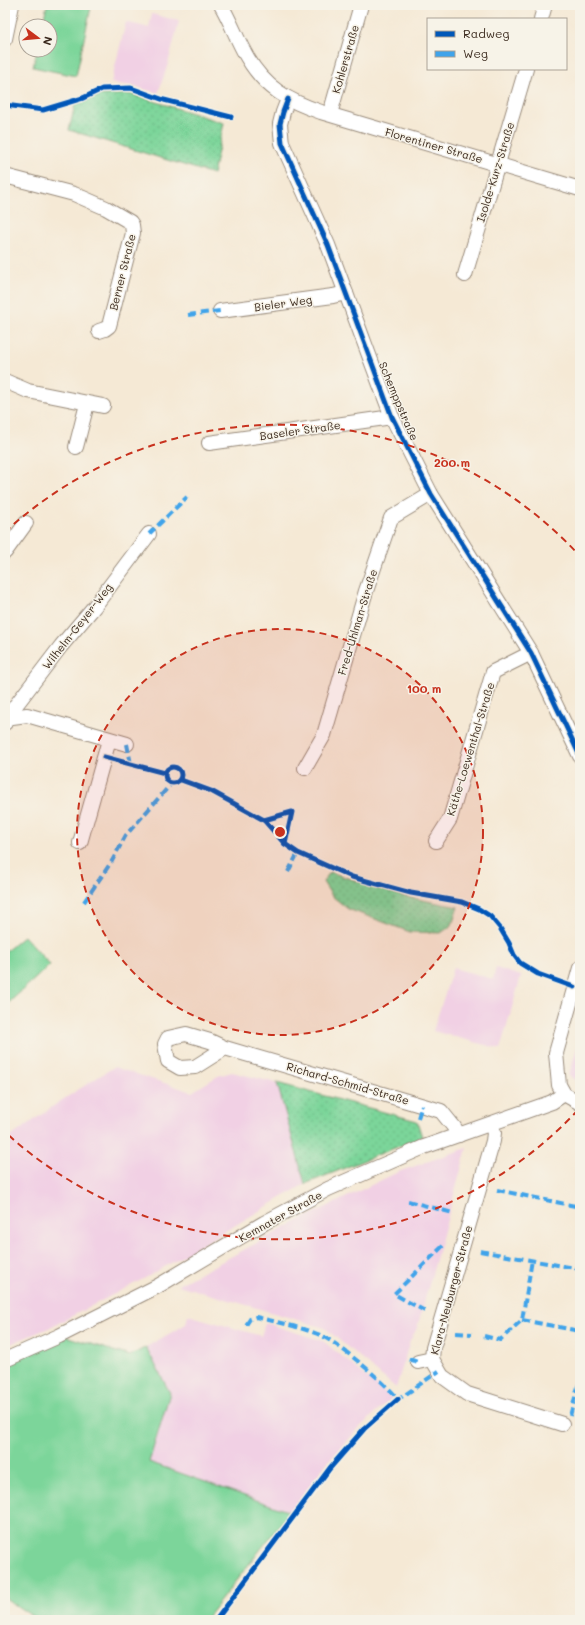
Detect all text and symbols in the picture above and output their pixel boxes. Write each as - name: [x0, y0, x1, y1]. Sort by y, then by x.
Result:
- north arrow: [18, 18, 58, 58]
- legend: [427, 18, 567, 70]
- street label: Kohlerstraße: [328, 23, 362, 95]
- text: Radweg: [463, 25, 510, 41]
- text: N: [40, 35, 56, 47]
- text: Weg: [463, 45, 488, 61]
- street label: Isolde-Kurz-Straße: [473, 120, 517, 224]
- street label: Florentiner Straße: [383, 124, 485, 166]
- street label: Berner Straße: [105, 232, 139, 312]
- street label: Bieler Weg: [253, 292, 313, 314]
- street label: Schemppstraße: [376, 359, 422, 443]
- street label: Baseler Straße: [259, 417, 342, 443]
- text: 200 m: [434, 454, 470, 470]
- street label: Fred-Uhlman-Straße: [334, 567, 380, 677]
- street label: Wilhelm-Geyer-Weg: [39, 580, 115, 672]
- text: 100 m: [407, 680, 441, 696]
- street label: Käthe-Loewenthal-Straße: [442, 680, 498, 818]
- centre of rings: [273, 825, 287, 839]
- street label: Richard-Schmid-Straße: [285, 1058, 411, 1108]
- street label: Kemnater Straße: [236, 1187, 325, 1245]
- street label: Klara-Neuburger-Straße: [426, 1223, 476, 1356]

